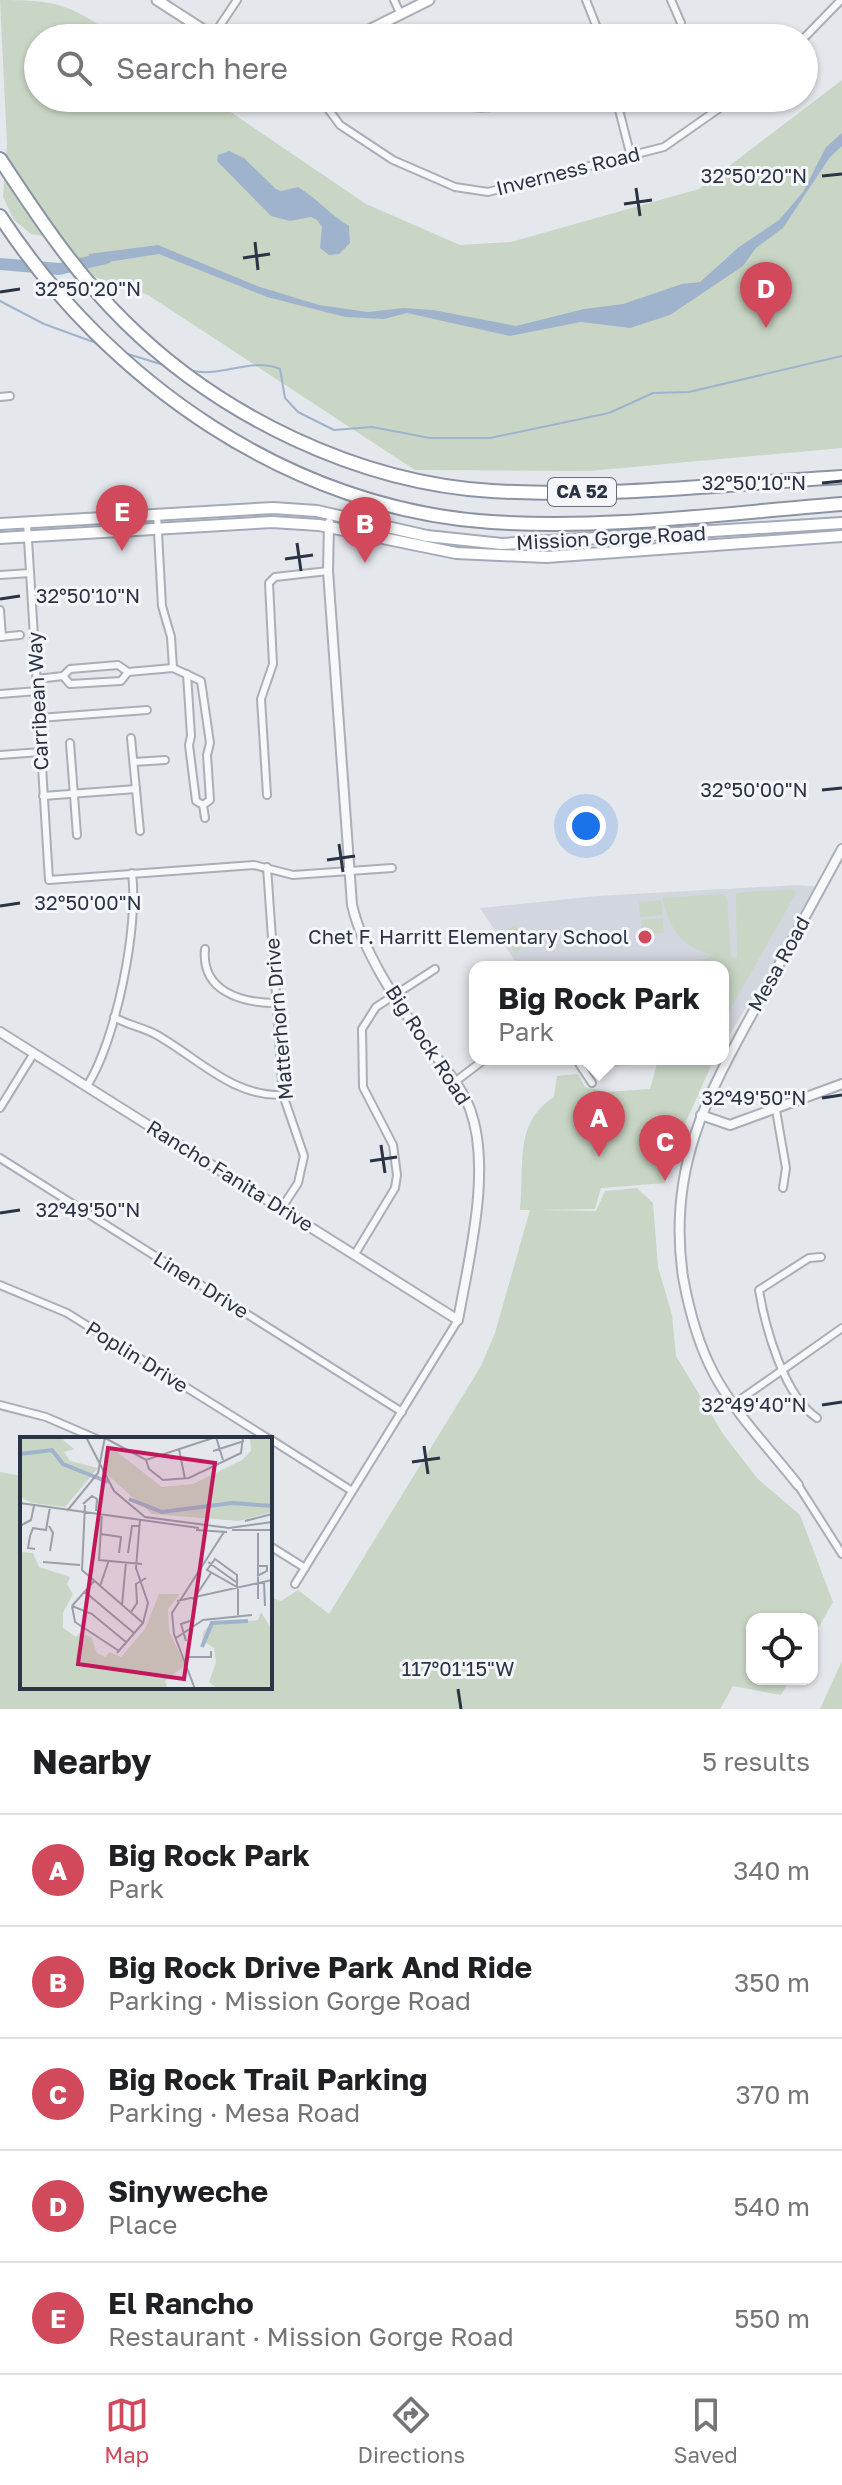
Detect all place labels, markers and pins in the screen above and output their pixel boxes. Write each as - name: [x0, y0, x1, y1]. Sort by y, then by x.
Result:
- pin: D: [740, 262, 792, 328]
- pin: E: [96, 485, 148, 551]
- pin: B: [339, 497, 391, 563]
- place label: Chet F. Harritt Elementary School: [308, 924, 629, 948]
- marker: Chet F. Harritt Elementary School: [636, 928, 654, 946]
- pin: A: [573, 1091, 625, 1157]
- pin: C: [639, 1115, 691, 1181]

